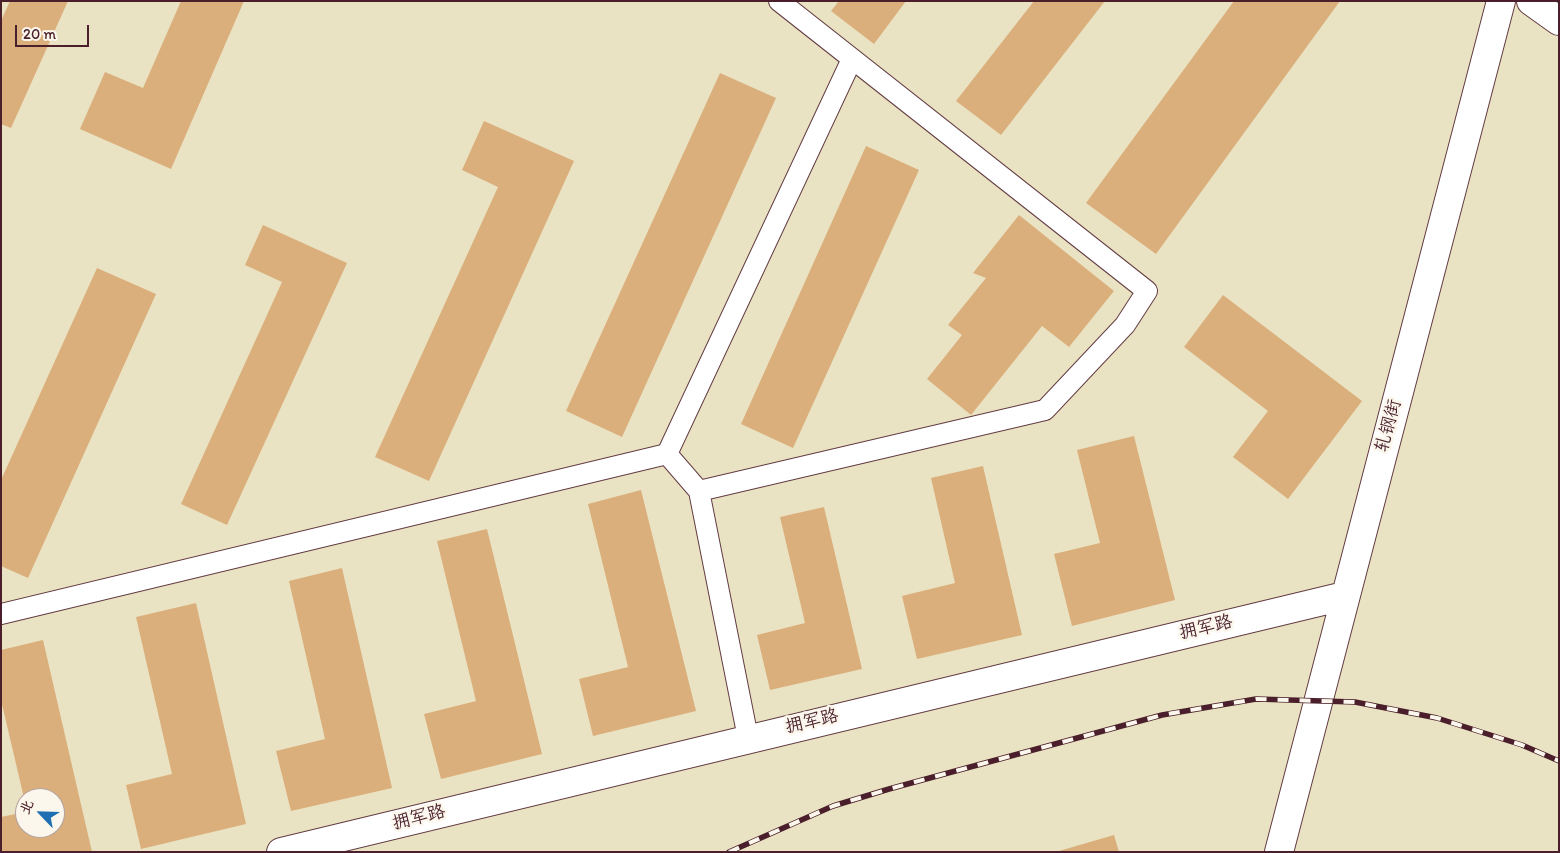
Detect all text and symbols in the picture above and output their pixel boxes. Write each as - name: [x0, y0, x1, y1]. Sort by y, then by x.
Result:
- scale bar: [18, 15, 91, 47]
- text: 20 m: [23, 25, 56, 43]
- street label: 轧钢街: [1372, 397, 1406, 455]
- street label: 拥军路: [1177, 611, 1235, 645]
- street label: 拥军路: [783, 705, 841, 739]
- north arrow: [15, 788, 65, 838]
- text: 北: [16, 797, 37, 817]
- street label: 拥军路: [390, 801, 448, 835]

